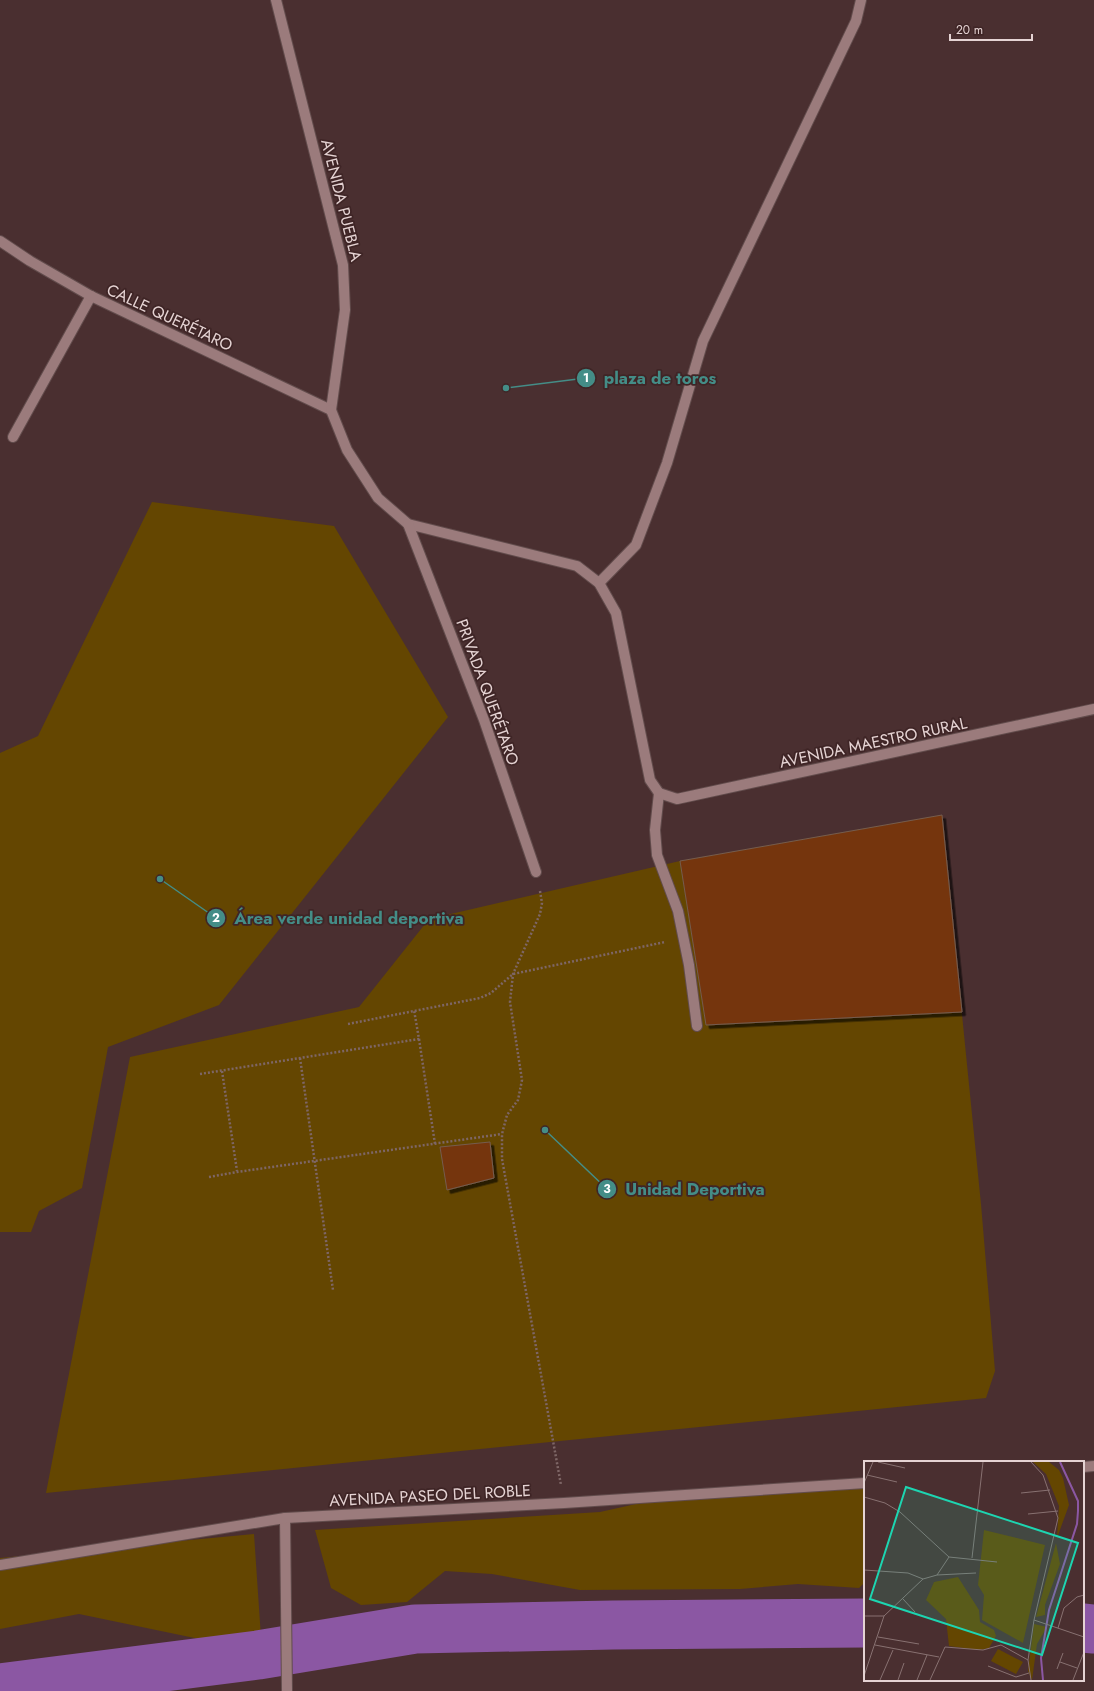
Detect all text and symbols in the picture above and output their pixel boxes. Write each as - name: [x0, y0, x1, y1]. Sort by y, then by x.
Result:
- scale bar: [950, 16, 1032, 42]
- text: 20 m: [956, 21, 983, 39]
- street label: AVENIDA PUEBLA: [315, 137, 368, 264]
- street label: CALLE QUERÉTARO: [103, 278, 237, 357]
- callout: plaza de toros: [576, 364, 725, 393]
- text: plaza de toros: [604, 366, 717, 390]
- text: 1: [583, 369, 589, 387]
- street label: PRIVADA QUERÉTARO: [450, 616, 525, 769]
- street label: AVENIDA MAESTRO RURAL: [777, 711, 970, 774]
- callout: Área verde unidad deportiva: [206, 903, 471, 932]
- text: Área verde unidad deportiva: [233, 906, 464, 930]
- text: 2: [212, 909, 220, 927]
- callout: Unidad Deportiva: [597, 1174, 773, 1203]
- text: Unidad Deportiva: [625, 1177, 765, 1201]
- text: 3: [603, 1180, 611, 1198]
- inset map: [864, 1461, 1084, 1681]
- street label: AVENIDA PASEO DEL ROBLE: [329, 1479, 531, 1512]

